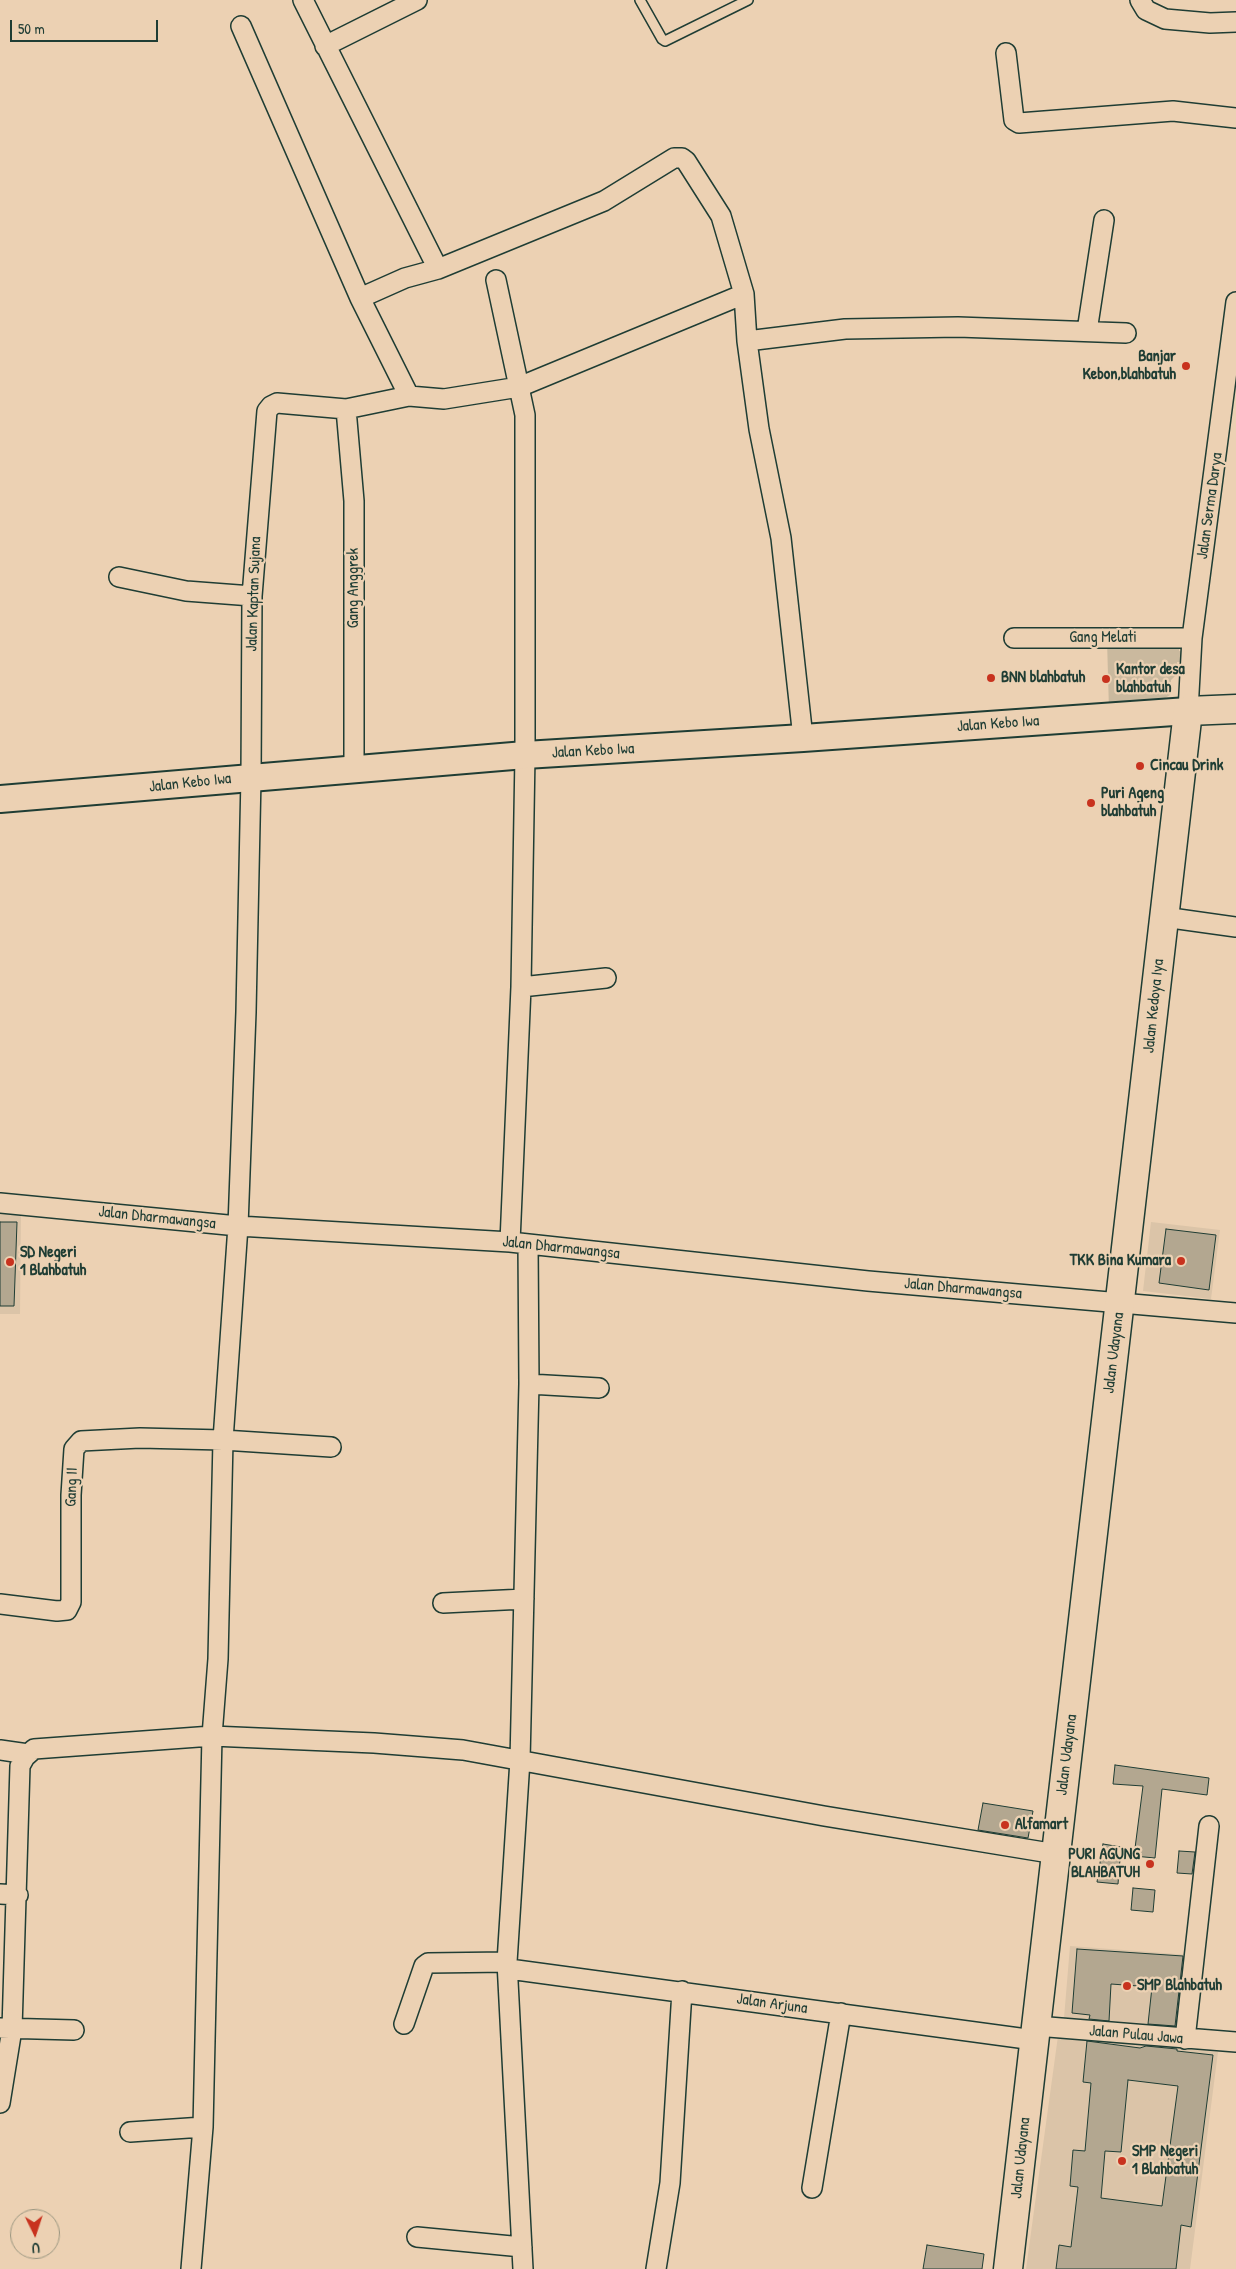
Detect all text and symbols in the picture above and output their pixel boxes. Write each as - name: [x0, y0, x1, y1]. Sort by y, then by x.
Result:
- scale bar: [12, 10, 160, 42]
- text: 50 m: [18, 18, 45, 39]
- place label: Banjar Kebon,blahbatuh: [1082, 347, 1176, 385]
- marker: Banjar Kebon,blahbatuh: [1180, 360, 1192, 372]
- street label: Jalan Serma Darya: [1193, 451, 1227, 561]
- street label: Jalan Kaptan Sujana: [242, 536, 266, 652]
- street label: Gang Anggrek: [344, 548, 364, 628]
- street label: Gang Melati: [1069, 628, 1137, 648]
- place label: Kantor desa blahbatuh: [1116, 660, 1185, 698]
- place label: BNN blahbatuh: [1001, 668, 1085, 688]
- marker: BNN blahbatuh: [985, 672, 997, 684]
- marker: Kantor desa blahbatuh: [1100, 673, 1112, 685]
- street label: Jalan Kebo Iwa: [956, 712, 1040, 736]
- street label: Jalan Kebo Iwa: [551, 739, 635, 763]
- place label: Cincau Drink: [1150, 756, 1223, 776]
- marker: Cincau Drink: [1134, 760, 1146, 772]
- street label: Jalan Kebo Iwa: [148, 769, 232, 797]
- place label: Puri Ageng blahbatuh: [1101, 784, 1164, 822]
- marker: Puri Ageng blahbatuh: [1085, 797, 1097, 809]
- street label: Jalan Kedoya Iya: [1140, 958, 1168, 1054]
- street label: Jalan Dharmawangsa: [97, 1202, 217, 1234]
- street label: Jalan Dharmawangsa: [501, 1232, 621, 1264]
- place label: SD Negeri 1 Blahbatuh: [20, 1243, 86, 1281]
- place label: TKK Bina Kumara: [1070, 1251, 1171, 1271]
- marker: TKK Bina Kumara: [1175, 1255, 1187, 1267]
- marker: SD Negeri 1 Blahbatuh: [4, 1256, 16, 1268]
- street label: Jalan Dharmawangsa: [903, 1274, 1023, 1304]
- street label: Jalan Udayana: [1100, 1311, 1128, 1395]
- street label: Gang II: [62, 1467, 82, 1507]
- street label: Jalan Udayana: [1053, 1713, 1081, 1797]
- place label: Alfamart: [1015, 1815, 1068, 1835]
- marker: Alfamart: [999, 1819, 1011, 1831]
- place label: PURI AGUNG BLAHBATUH: [1068, 1845, 1140, 1883]
- marker: PURI AGUNG BLAHBATUH: [1144, 1858, 1156, 1870]
- place label: SMP Blahbatuh: [1137, 1976, 1222, 1996]
- marker: SMP Blahbatuh: [1121, 1980, 1133, 1992]
- street label: Jalan Arjuna: [735, 1990, 809, 2018]
- street label: Jalan Pulau Jawa: [1088, 2021, 1184, 2049]
- street label: Jalan Udayana: [1007, 2116, 1035, 2200]
- place label: SMP Negeri 1 Blahbatuh: [1132, 2142, 1198, 2180]
- marker: SMP Negeri 1 Blahbatuh: [1116, 2155, 1128, 2167]
- north arrow: [10, 2209, 60, 2259]
- text: U: [32, 2239, 41, 2258]

